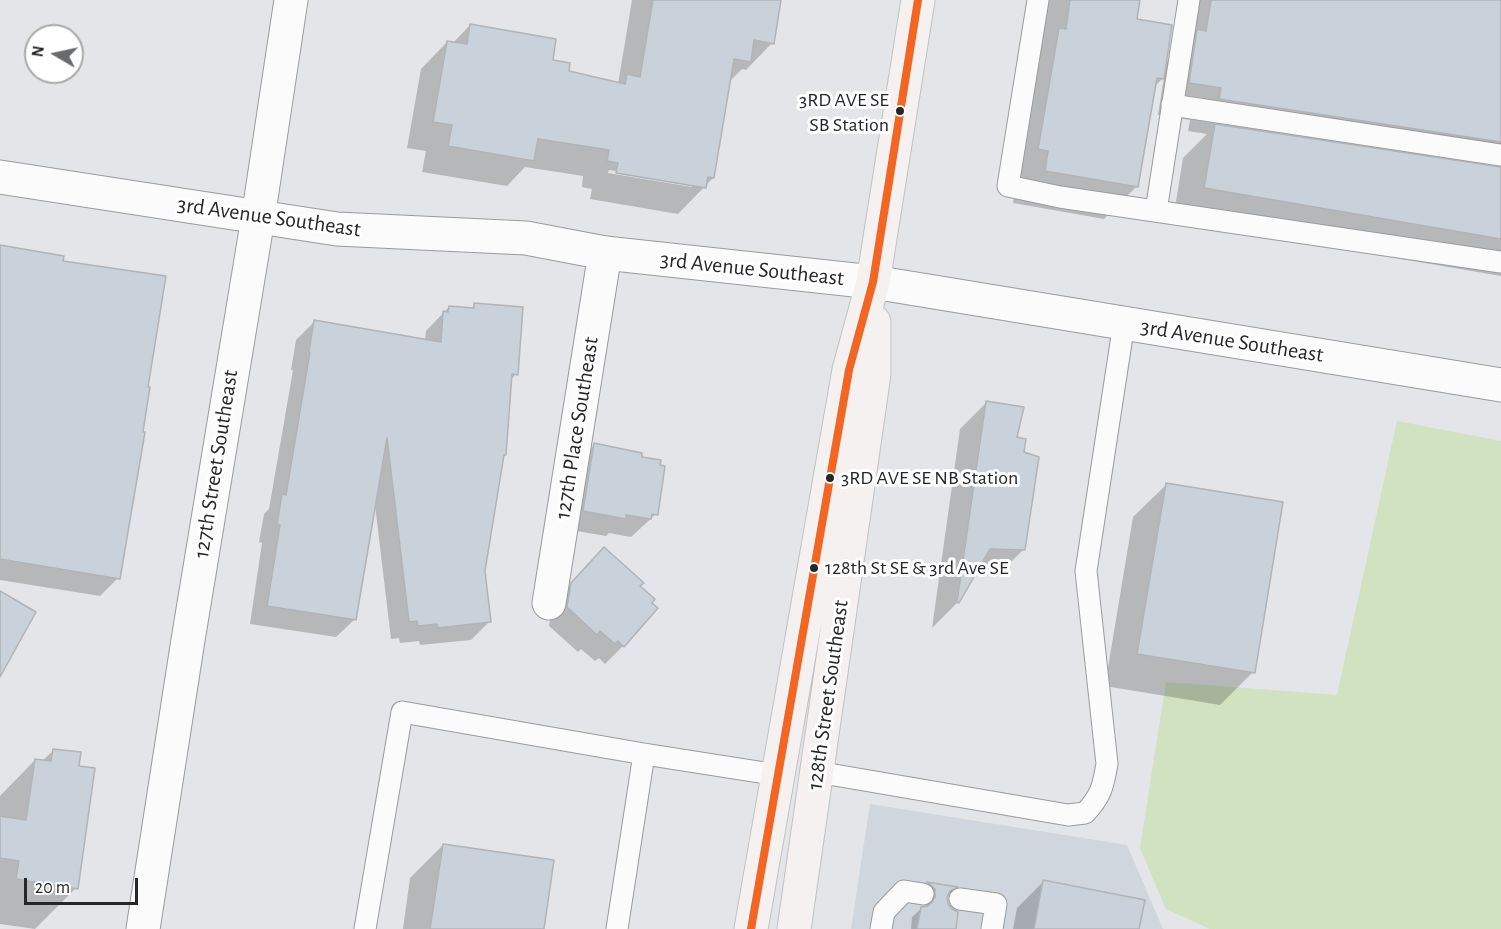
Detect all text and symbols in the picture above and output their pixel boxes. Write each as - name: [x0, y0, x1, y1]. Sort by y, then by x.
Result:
- north arrow: [24, 24, 84, 84]
- text: N: [29, 45, 47, 58]
- place label: 3RD AVE SE SB Station: [799, 88, 889, 135]
- marker: 3RD AVE SE SB Station: [894, 105, 906, 117]
- street label: 3rd Avenue Southeast: [176, 191, 362, 243]
- street label: 3rd Avenue Southeast: [659, 246, 845, 292]
- street label: 3rd Avenue Southeast: [1139, 314, 1325, 368]
- street label: 127th Place Southeast: [550, 335, 604, 521]
- street label: 127th Street Southeast: [188, 368, 244, 560]
- place label: 3RD AVE SE NB Station: [841, 466, 1018, 490]
- marker: 3RD AVE SE NB Station: [824, 472, 836, 484]
- place label: 128th St SE & 3rd Ave SE: [825, 556, 1009, 580]
- marker: 128th St SE & 3rd Ave SE: [808, 562, 820, 574]
- street label: 128th Street Southeast: [802, 598, 854, 792]
- scale bar: [27, 866, 141, 904]
- text: 20 m: [35, 879, 70, 897]

